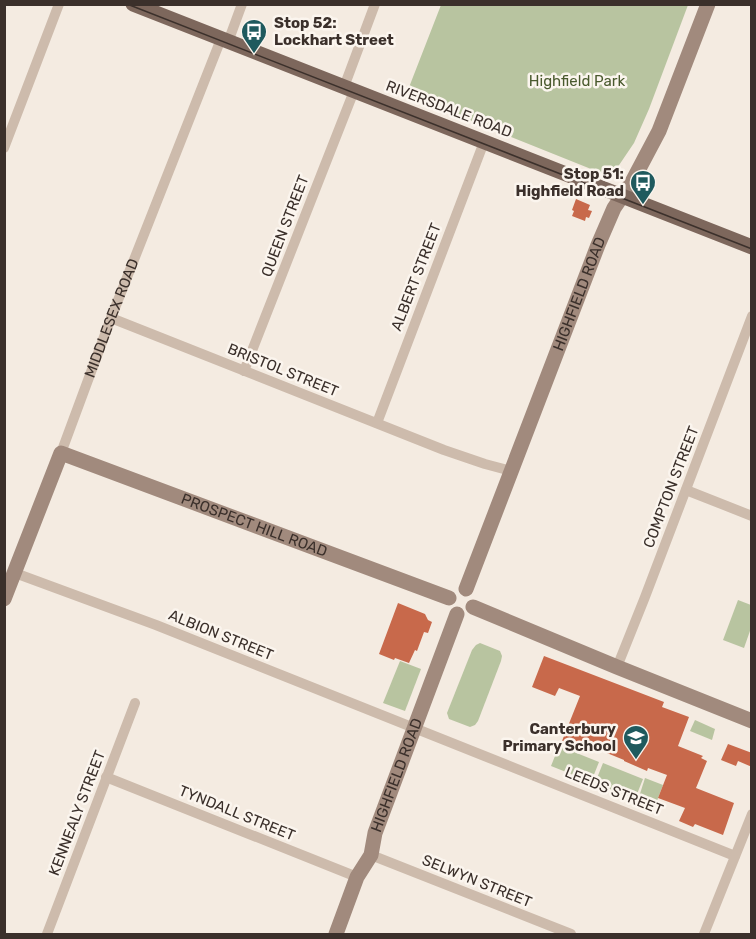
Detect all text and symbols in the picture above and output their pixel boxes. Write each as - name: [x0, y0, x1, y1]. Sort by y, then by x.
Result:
- place label: Stop 52: Lockhart Street: [274, 14, 394, 49]
- bus stop icon: Stop 52: Lockhart Street: [239, 17, 269, 55]
- park label: Highfield Park: [529, 72, 625, 90]
- street label: RIVERSDALE ROAD: [383, 77, 515, 141]
- place label: Stop 51: Highfield Road: [516, 165, 624, 200]
- bus stop icon: Stop 51: Highfield Road: [628, 168, 658, 206]
- street label: QUEEN STREET: [257, 172, 313, 279]
- street label: ALBERT STREET: [387, 220, 445, 333]
- street label: HIGHFIELD ROAD: [549, 234, 609, 353]
- street label: MIDDLESEX ROAD: [81, 256, 143, 380]
- street label: BRISTOL STREET: [225, 340, 341, 401]
- street label: COMPTON STREET: [639, 423, 703, 550]
- street label: PROSPECT HILL ROAD: [179, 490, 330, 561]
- street label: ALBION STREET: [166, 606, 276, 664]
- street label: HIGHFIELD ROAD: [367, 716, 426, 835]
- place label: Canterbury Primary School: [502, 720, 616, 755]
- school or university icon: Canterbury Primary School: [621, 723, 651, 761]
- street label: KENNEALY STREET: [45, 748, 109, 878]
- street label: LEEDS STREET: [562, 763, 666, 819]
- street label: TYNDALL STREET: [176, 781, 298, 845]
- street label: SELWYN STREET: [420, 851, 535, 911]

